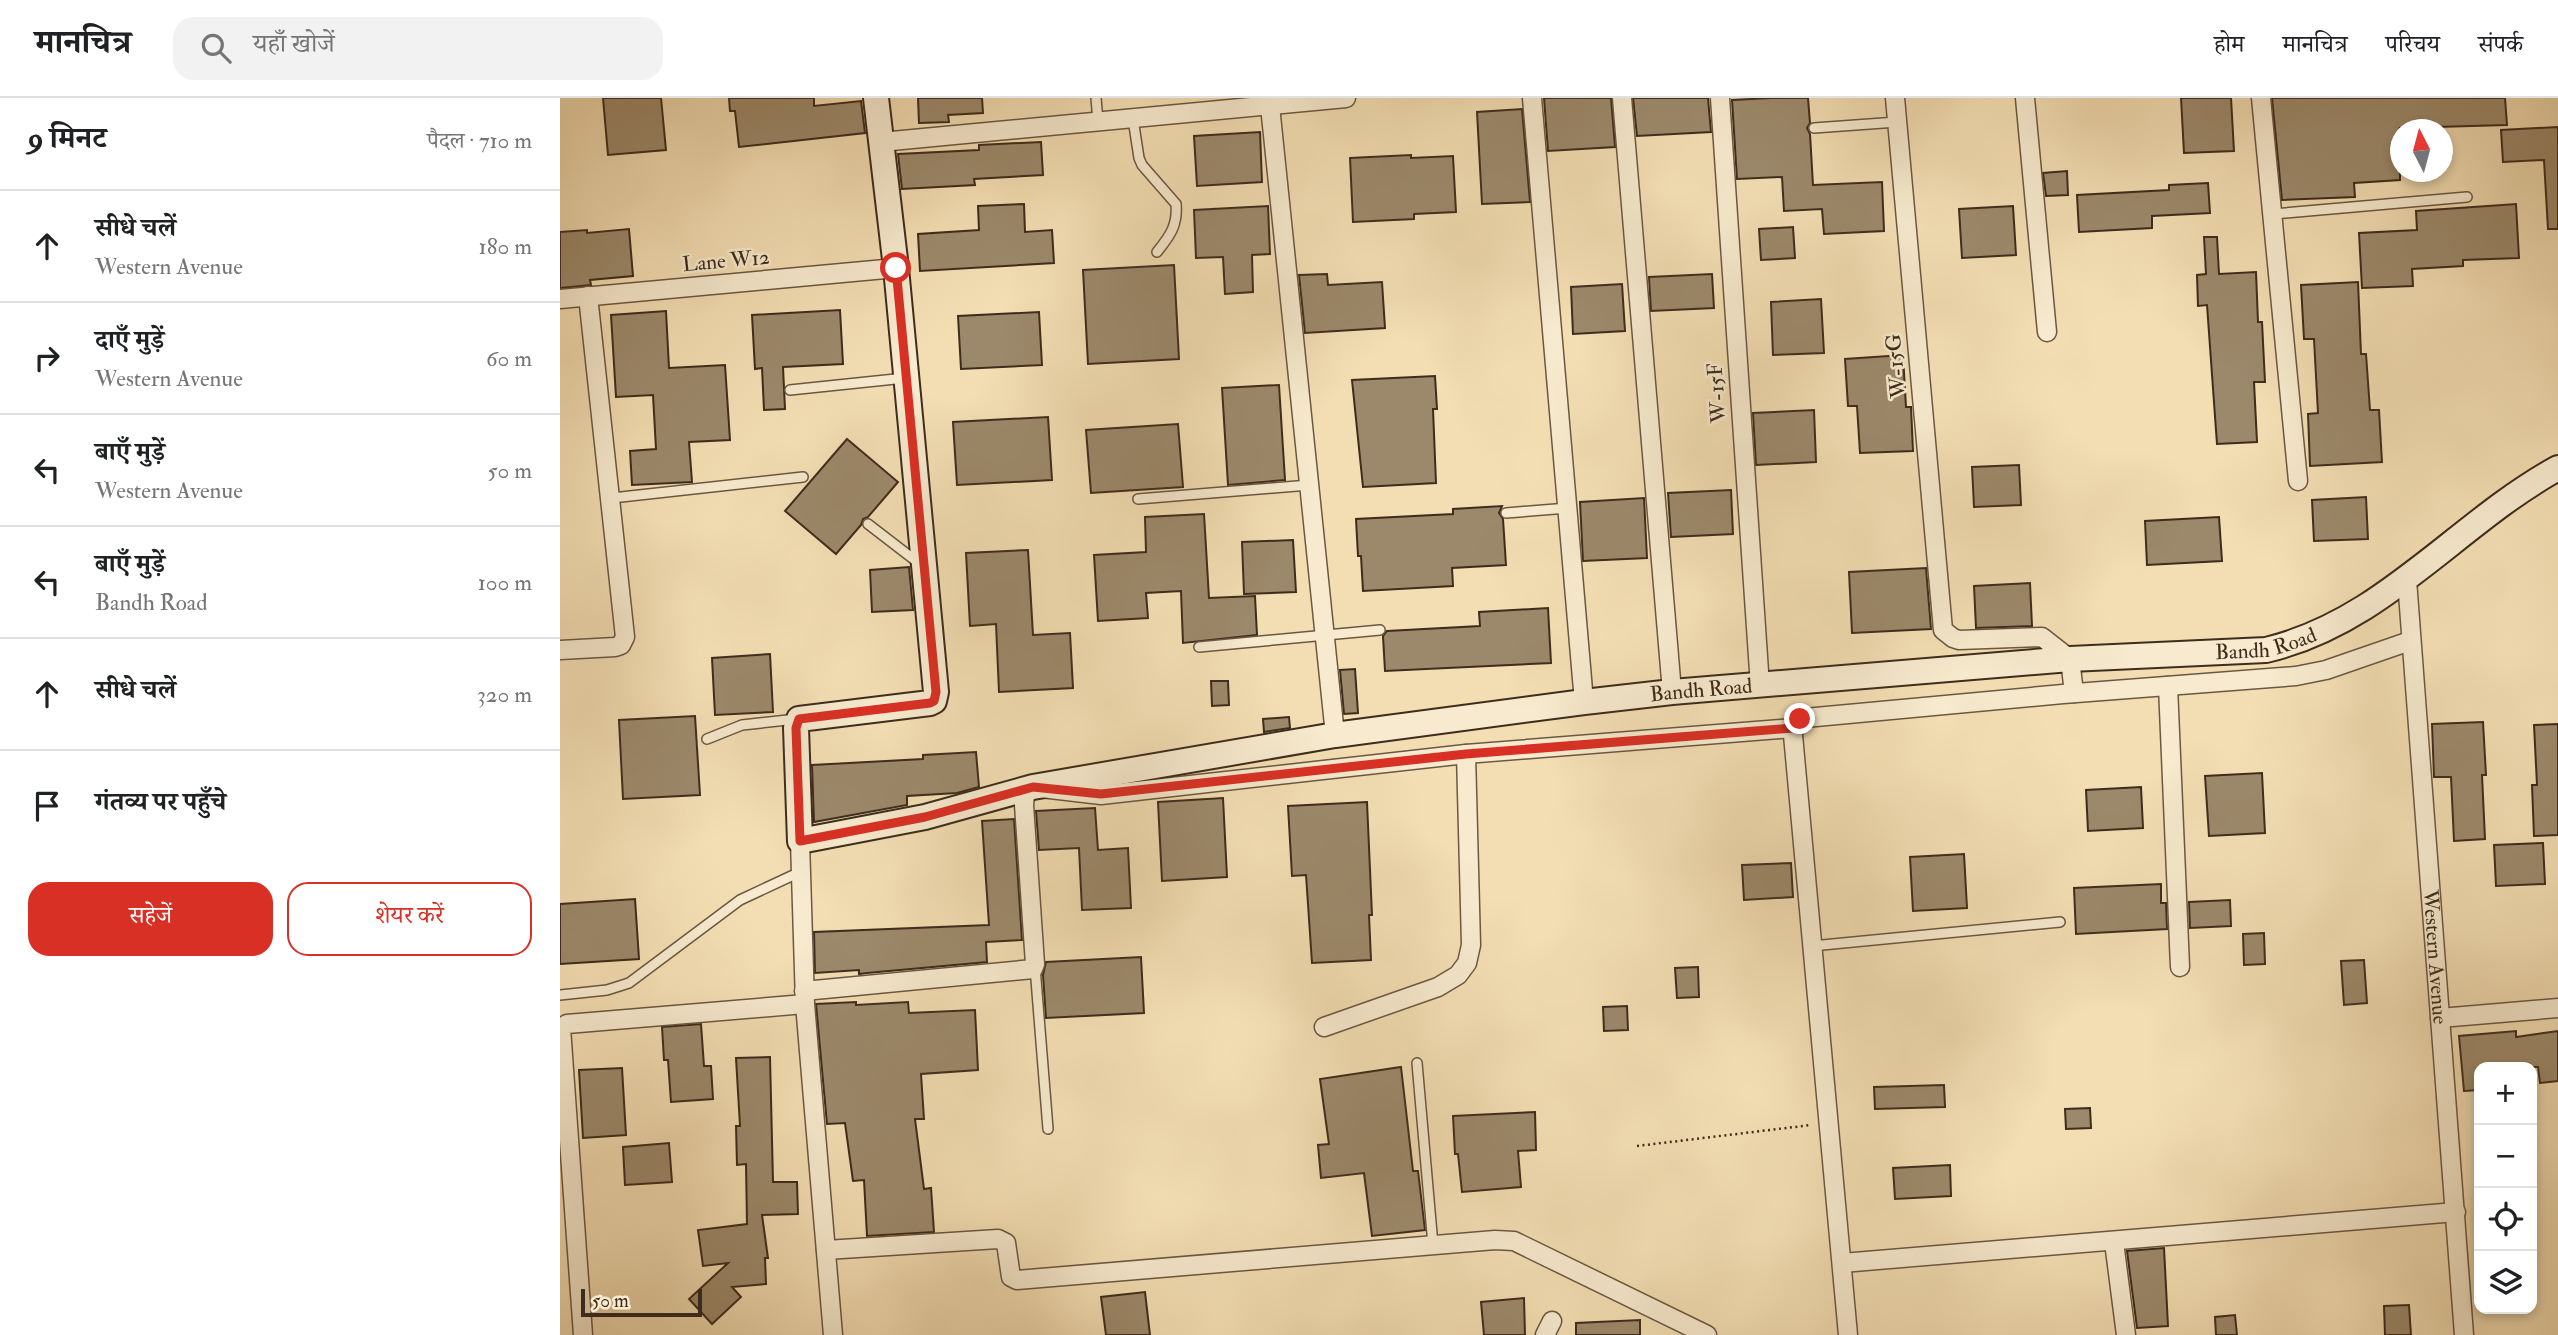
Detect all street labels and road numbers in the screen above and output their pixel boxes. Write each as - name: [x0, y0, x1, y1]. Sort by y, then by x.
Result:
- street label: Lane W12: [681, 244, 771, 278]
- street label: W-15G: [1880, 333, 1912, 400]
- street label: W-15F: [1701, 362, 1733, 425]
- street label: Bandh Road: [2215, 621, 2321, 666]
- street label: Bandh Road: [1648, 672, 1754, 708]
- street label: Western Avenue: [2417, 888, 2454, 1025]

